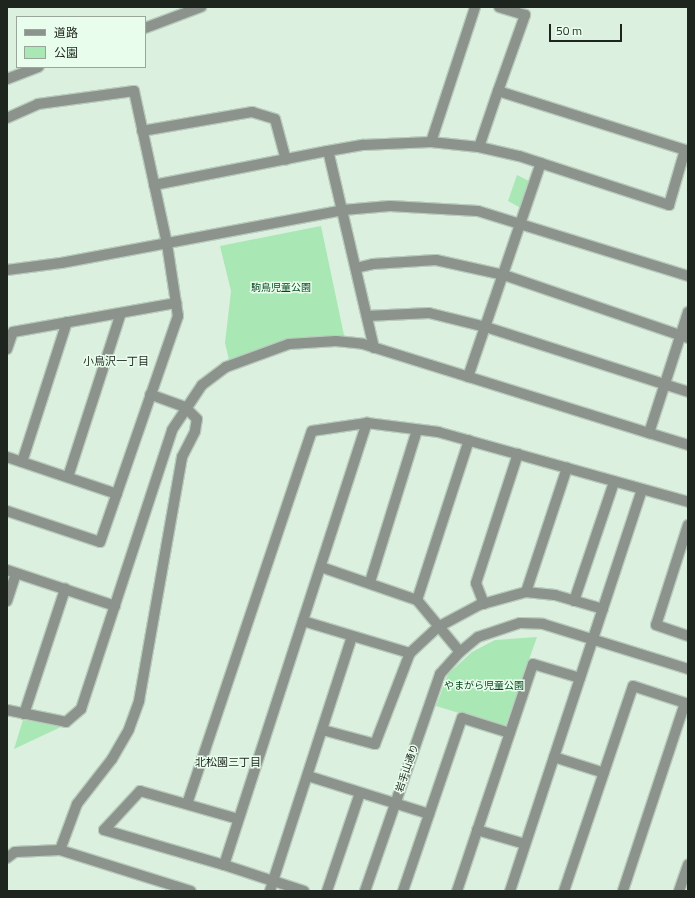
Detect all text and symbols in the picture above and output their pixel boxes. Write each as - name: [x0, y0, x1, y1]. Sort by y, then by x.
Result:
- legend: [16, 16, 146, 68]
- scale bar: [551, 16, 624, 42]
- text: 50 m: [556, 21, 582, 40]
- text: 道路: [54, 23, 78, 42]
- text: 公園: [54, 43, 78, 62]
- park label: 駒鳥児童公園: [251, 282, 311, 294]
- district label: 小鳥沢一丁目: [83, 354, 149, 368]
- park label: やまがら児童公園: [444, 680, 524, 692]
- street label: 岩手山通り: [393, 742, 421, 794]
- district label: 北松園三丁目: [195, 755, 261, 769]

